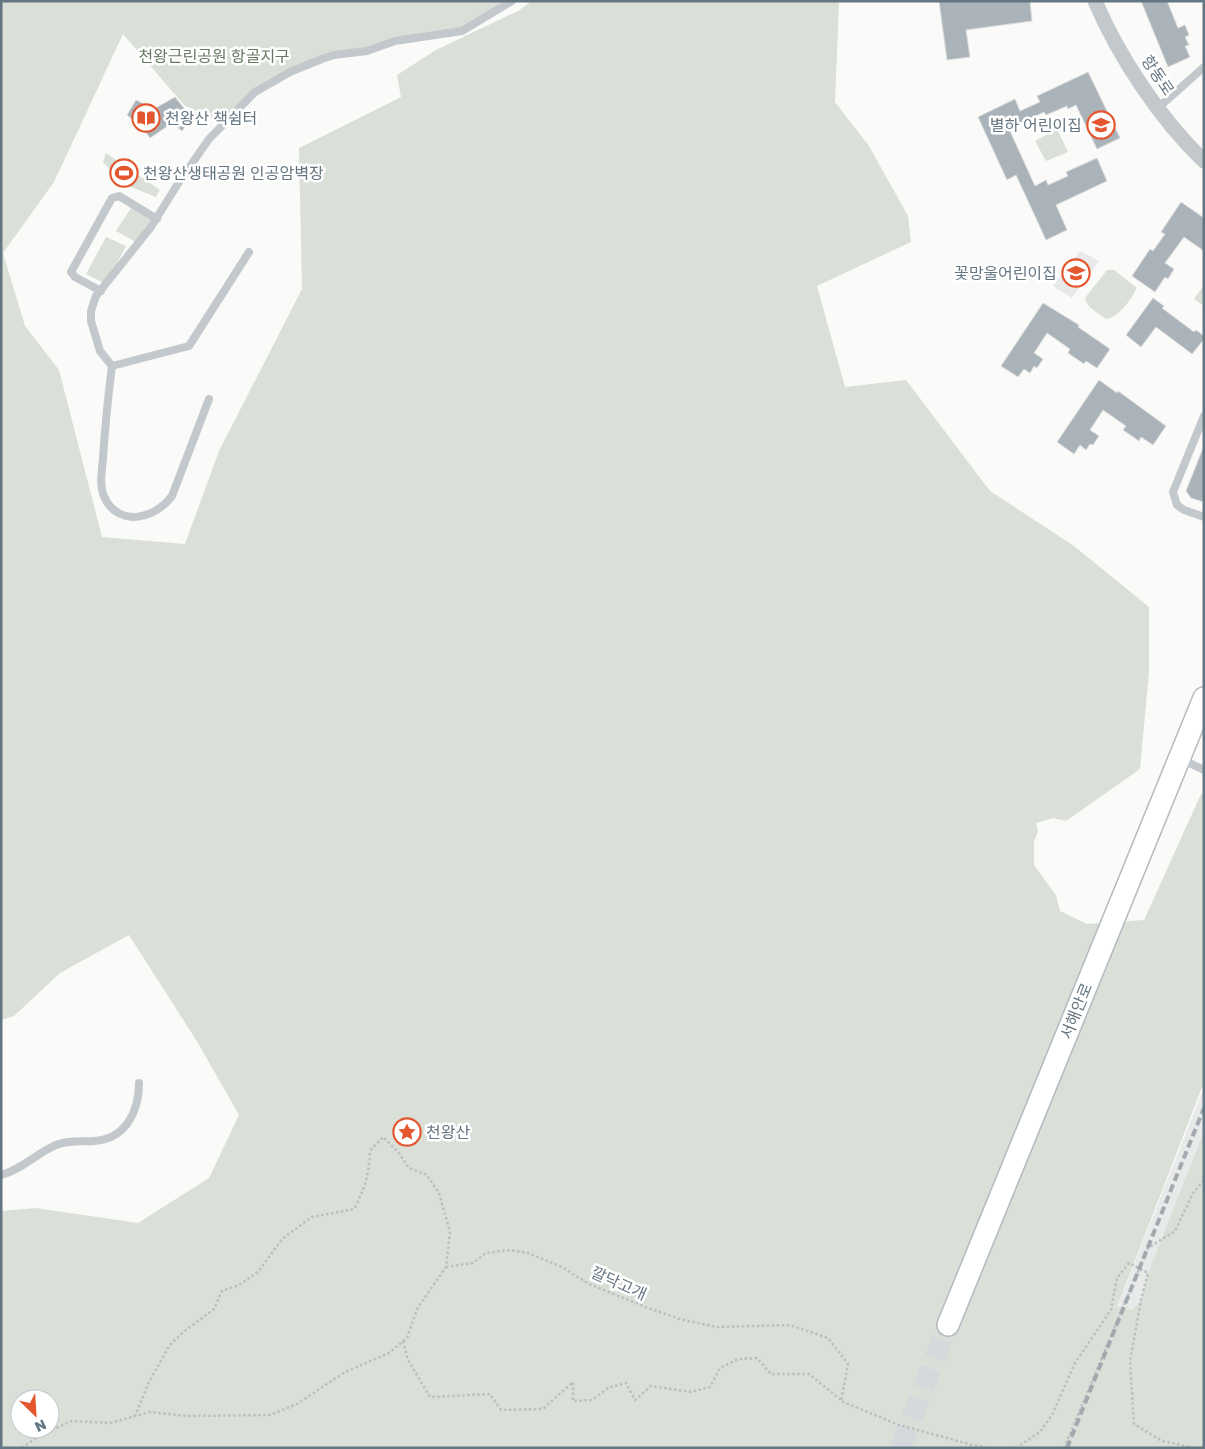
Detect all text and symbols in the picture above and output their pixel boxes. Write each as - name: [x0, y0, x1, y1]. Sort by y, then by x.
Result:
- park label: 천왕근린공원 항골지구: [138, 46, 290, 66]
- street label: 항동로: [1137, 51, 1179, 99]
- library icon: 천왕산 책쉼터: [131, 103, 161, 133]
- place label: 천왕산 책쉼터: [165, 108, 257, 128]
- school or university icon: 별하 어린이집: [1086, 110, 1116, 140]
- place label: 별하 어린이집: [990, 115, 1082, 135]
- sports icon: 천왕산생태공원 인공암벽장: [109, 158, 139, 188]
- place label: 천왕산생태공원 인공암벽장: [143, 163, 324, 183]
- school or university icon: 꽃망울어린이집: [1061, 258, 1091, 288]
- place label: 꽃망울어린이집: [954, 263, 1057, 283]
- street label: 서해안로: [1056, 980, 1096, 1042]
- place icon: 천왕산: [392, 1117, 422, 1147]
- place label: 천왕산: [426, 1122, 470, 1142]
- street label: 깔닥고개: [588, 1262, 650, 1304]
- north arrow: [10, 1389, 60, 1439]
- text: N: [32, 1416, 49, 1436]

